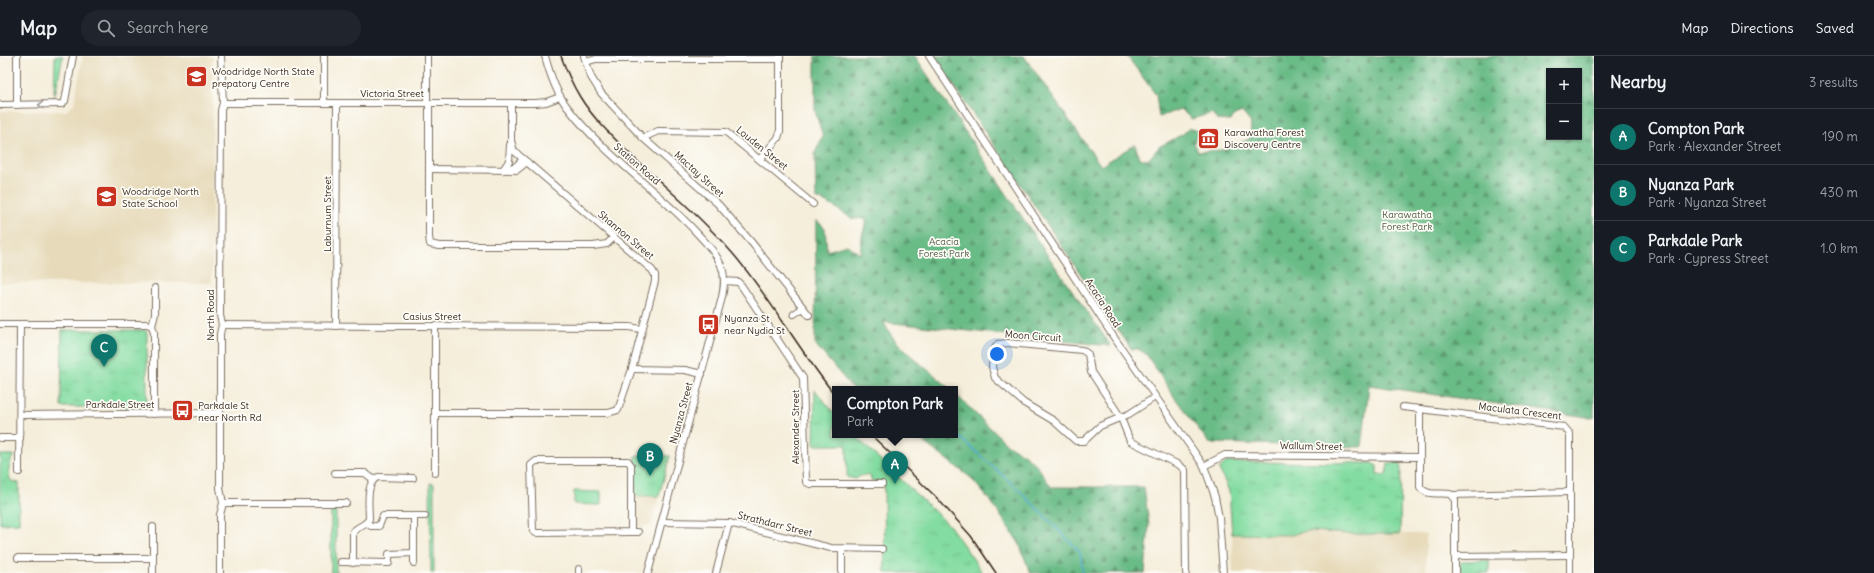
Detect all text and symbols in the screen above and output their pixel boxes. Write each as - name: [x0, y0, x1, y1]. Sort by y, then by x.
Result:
- search box: [81, 10, 361, 46]
- text: Map: [20, 16, 57, 40]
- icon: search: [95, 17, 117, 39]
- text: Search here: [127, 18, 208, 37]
- text: Map: [1681, 19, 1708, 37]
- text: Directions: [1730, 19, 1794, 37]
- text: Saved: [1816, 19, 1854, 37]
- school or university icon: Woodridge North State prepatory Centre: [183, 64, 209, 90]
- place label: Woodridge North State prepatory Centre: [212, 65, 315, 90]
- map controls: [1546, 68, 1582, 140]
- button: +: [1546, 68, 1582, 104]
- text: Nearby: [1610, 71, 1666, 93]
- text: 3 results: [1809, 74, 1858, 91]
- street label: Victoria Street: [360, 87, 424, 100]
- one-way arrow: [38, 101, 44, 109]
- button: −: [1546, 104, 1582, 140]
- text: Compton Park: [1648, 119, 1744, 138]
- street label: Louden Street: [733, 123, 791, 173]
- museum icon: Karawatha Forest Discovery Centre: [1196, 125, 1222, 151]
- place label: Karawatha Forest Discovery Centre: [1224, 126, 1305, 151]
- text: A: [1619, 128, 1627, 145]
- text: 190 m: [1822, 128, 1858, 145]
- text: Park · Alexander Street: [1648, 138, 1781, 155]
- street label: Station Road: [611, 140, 663, 188]
- street label: Mactay Street: [671, 148, 727, 200]
- street label: Laburnum Street: [321, 175, 334, 252]
- text: Nyanza Park: [1648, 175, 1734, 194]
- school or university icon: Woodridge North State School: [93, 184, 119, 210]
- text: B: [1619, 184, 1627, 201]
- text: 430 m: [1820, 184, 1858, 201]
- place label: Woodridge North State School: [122, 185, 199, 210]
- text: Park · Nyanza Street: [1648, 194, 1767, 211]
- street label: Shannon Street: [595, 208, 657, 263]
- park label: Karawatha Forest Park: [1382, 208, 1432, 233]
- text: Parkdale Park: [1648, 231, 1742, 250]
- park label: Acacia Forest Park: [919, 235, 969, 260]
- text: C: [1619, 240, 1627, 257]
- text: 1.0 km: [1820, 240, 1858, 257]
- text: Park · Cypress Street: [1648, 250, 1769, 267]
- street label: Acacia Road: [1082, 276, 1124, 330]
- street label: North Road: [204, 289, 217, 341]
- street label: Casius Street: [403, 310, 462, 323]
- bus stop icon: Nyanza St near Nydia St: [696, 311, 722, 337]
- place label: Nyanza St near Nydia St: [724, 312, 785, 337]
- street label: Moon Circuit: [1004, 328, 1062, 345]
- pin: C: [91, 334, 117, 367]
- your location: [987, 344, 1007, 364]
- street label: Nyanza Street: [667, 380, 696, 445]
- popup: [832, 386, 958, 438]
- street label: Alexander Street: [789, 389, 802, 464]
- text: Compton Park: [847, 394, 943, 413]
- street label: Parkdale Street: [86, 398, 155, 411]
- bus stop icon: Parkdale St near North Rd: [169, 398, 195, 424]
- place label: Parkdale St near North Rd: [198, 399, 262, 424]
- street label: Maculata Crescent: [1478, 399, 1563, 423]
- text: Park: [847, 413, 874, 430]
- street label: Wallum Street: [1280, 439, 1343, 453]
- pin: B: [637, 443, 663, 476]
- pin: A: [882, 451, 908, 484]
- street label: Strathdarr Street: [736, 508, 814, 540]

